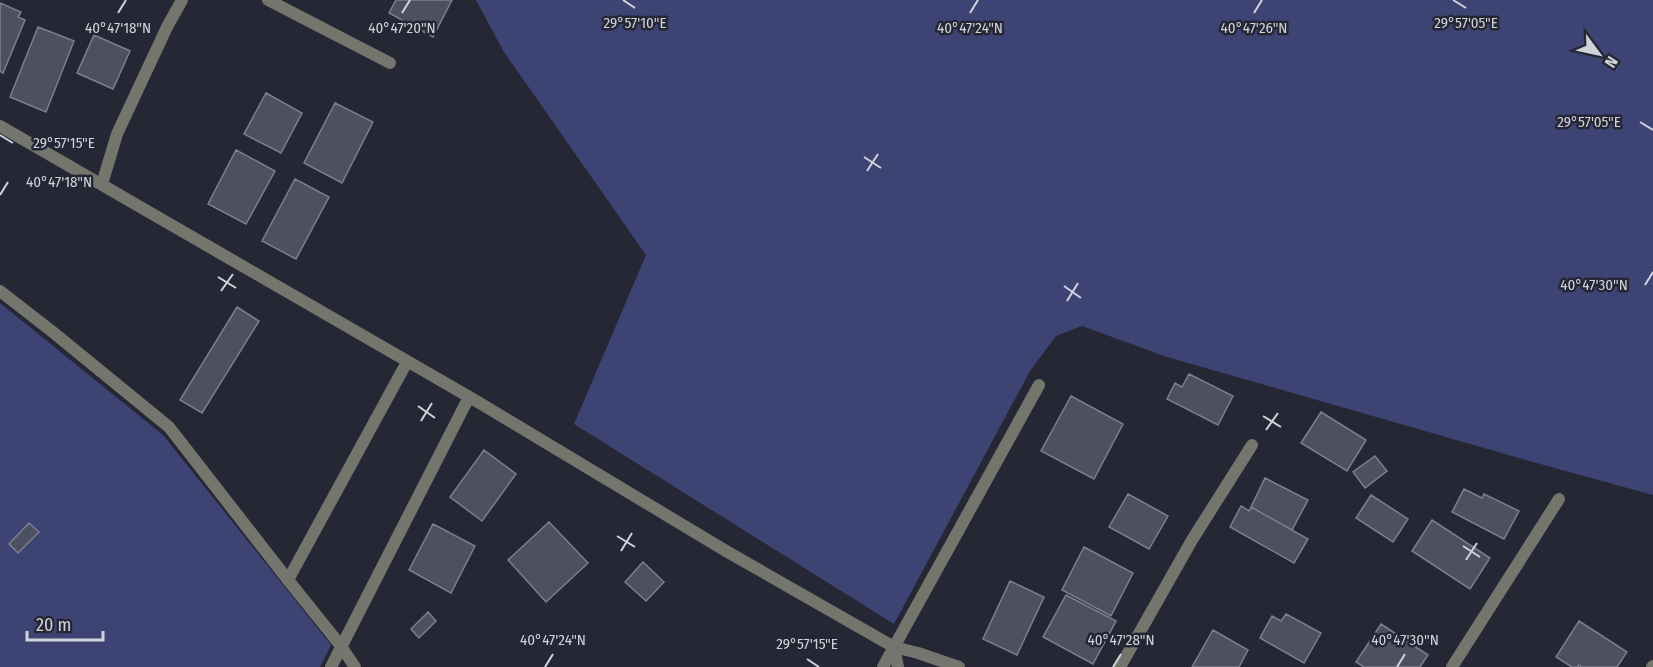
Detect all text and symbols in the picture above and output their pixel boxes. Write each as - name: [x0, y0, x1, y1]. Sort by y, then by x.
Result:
- text: 29°57'10"E: [604, 14, 666, 32]
- text: 29°57'05"E: [1434, 14, 1498, 32]
- text: 40°47'18"N: [85, 19, 151, 37]
- text: 40°47'20"N: [368, 19, 436, 37]
- text: 40°47'24"N: [937, 19, 1003, 37]
- text: 40°47'26"N: [1221, 19, 1287, 37]
- north arrow: [1569, 24, 1629, 84]
- text: N: [1601, 53, 1622, 71]
- text: 29°57'05"E: [1557, 113, 1621, 131]
- text: 29°57'15"E: [33, 134, 95, 152]
- text: 40°47'18"N: [26, 173, 92, 191]
- text: 40°47'30"N: [1560, 276, 1628, 294]
- scale bar: [27, 604, 104, 642]
- text: 20 m: [36, 614, 71, 636]
- text: 40°47'24"N: [520, 631, 586, 649]
- text: 40°47'28"N: [1088, 631, 1155, 649]
- text: 40°47'30"N: [1371, 631, 1439, 649]
- text: 29°57'15"E: [776, 635, 838, 653]

